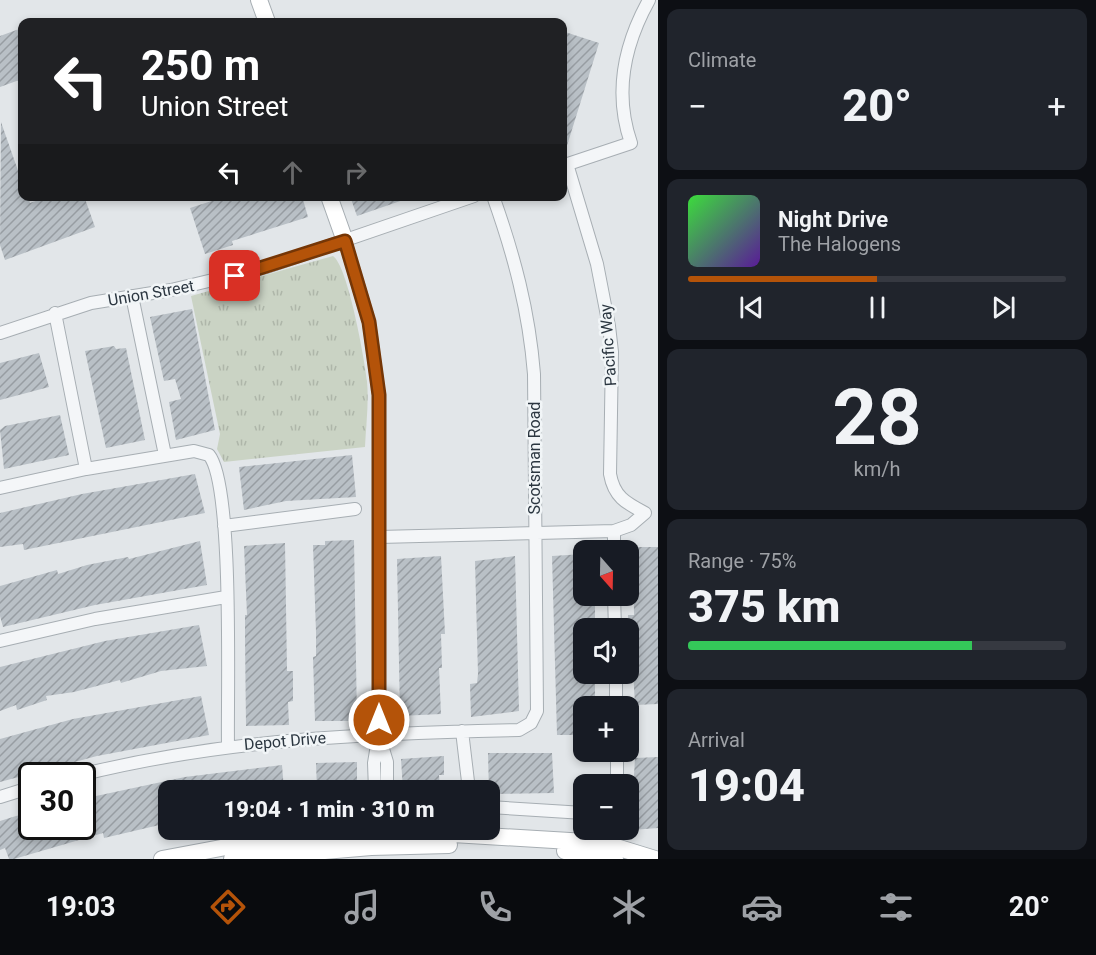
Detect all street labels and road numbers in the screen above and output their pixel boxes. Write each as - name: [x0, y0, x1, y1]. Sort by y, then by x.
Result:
- street label: Union Street: [106, 276, 196, 310]
- street label: Pacific Way: [596, 303, 620, 387]
- street label: Scotsman Road: [525, 402, 544, 514]
- street label: Depot Drive: [243, 728, 327, 754]

